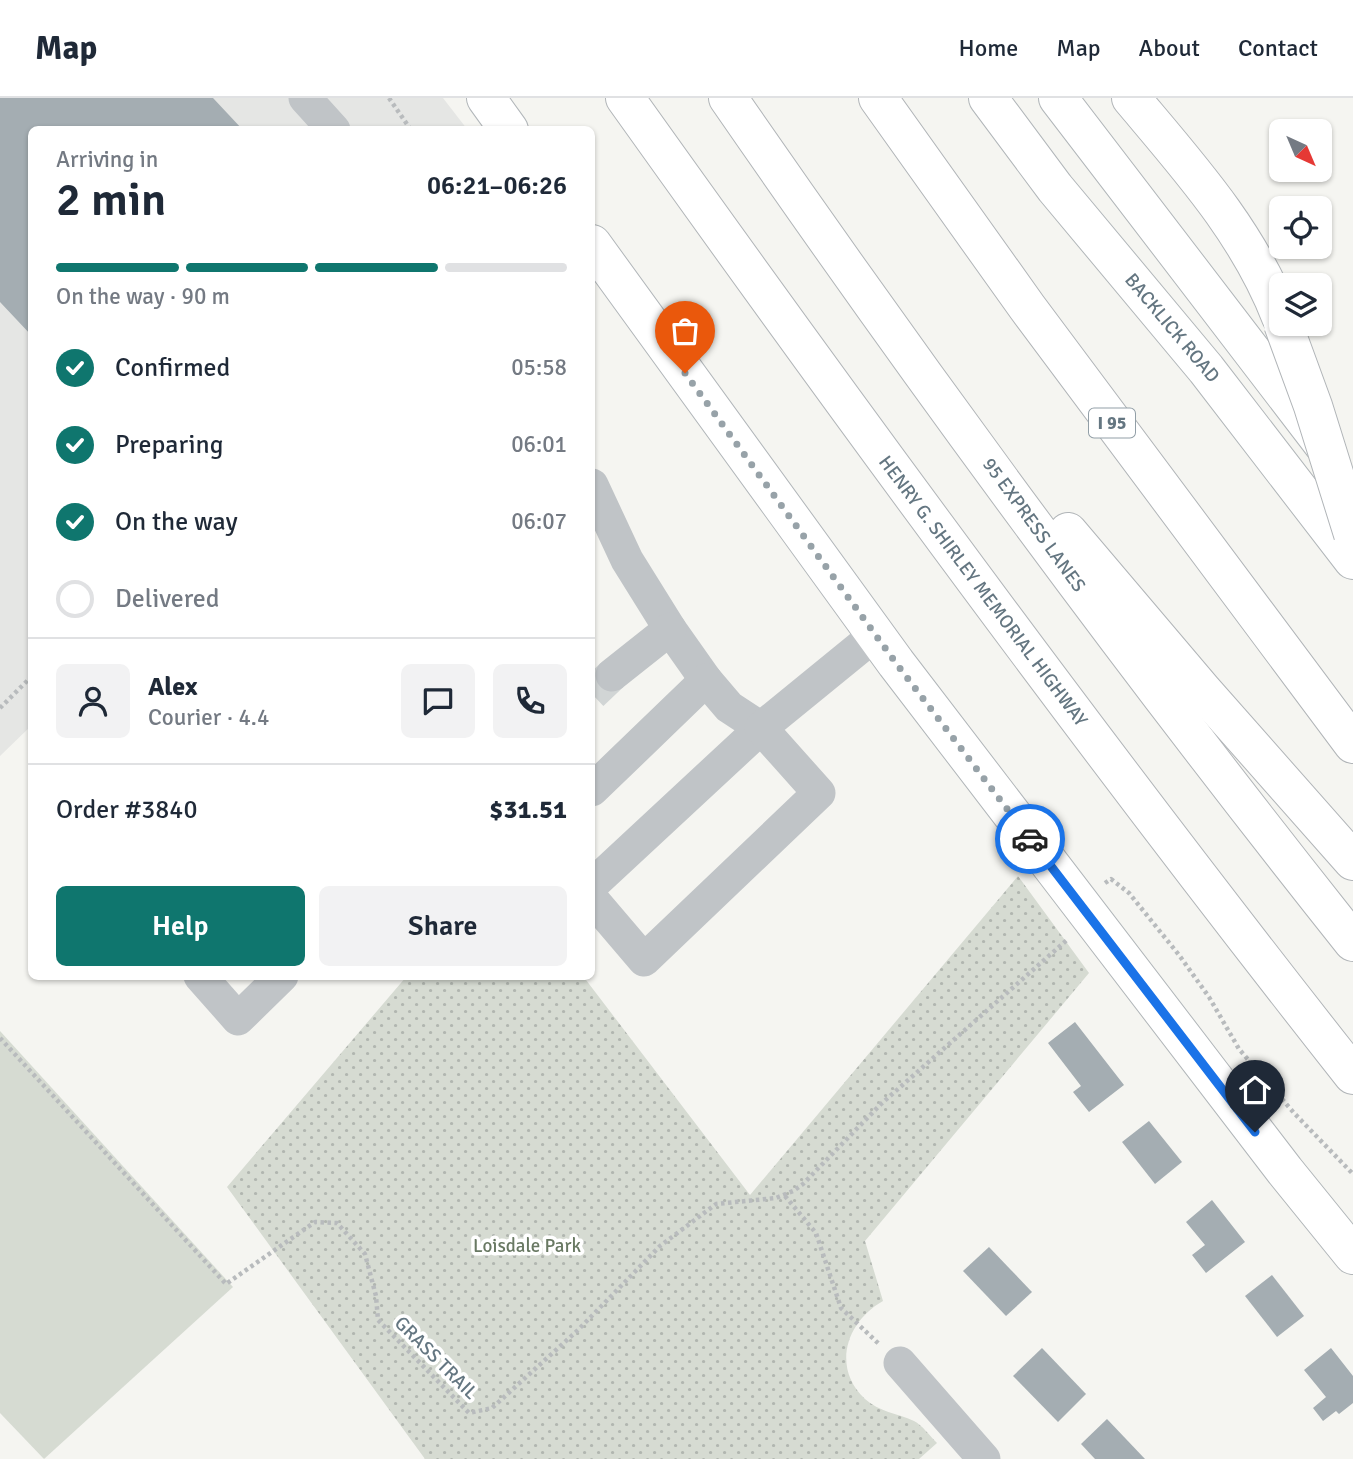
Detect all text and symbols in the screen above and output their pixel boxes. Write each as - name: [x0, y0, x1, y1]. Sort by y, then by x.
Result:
- text: Map: [35, 28, 97, 69]
- text: Home: [958, 33, 1018, 63]
- text: Map: [1056, 33, 1101, 63]
- text: About: [1139, 33, 1200, 63]
- text: Contact: [1238, 33, 1318, 63]
- north arrow: [1269, 119, 1332, 182]
- map controls: [1269, 119, 1332, 336]
- text: Arriving in: [56, 145, 158, 174]
- text: 06:21–06:26: [427, 170, 567, 202]
- text: 2 min: [56, 172, 166, 228]
- button: locate: [1269, 196, 1332, 259]
- street label: BACKLICK ROAD: [1119, 268, 1225, 388]
- button: layers: [1269, 273, 1332, 336]
- text: On the way · 90 m: [56, 282, 230, 311]
- pin: [655, 301, 715, 373]
- icon: bag: [666, 312, 704, 350]
- icon: check: [56, 349, 94, 387]
- text: Confirmed: [115, 352, 230, 384]
- text: 05:58: [511, 353, 567, 382]
- road number: I 95: [1089, 408, 1135, 438]
- icon: check: [56, 426, 94, 464]
- text: Preparing: [115, 429, 223, 461]
- text: 06:01: [511, 430, 567, 459]
- street label: HENRY G. SHIRLEY MEMORIAL HIGHWAY: [873, 451, 1093, 731]
- street label: 95 EXPRESS LANES: [977, 453, 1091, 597]
- icon: check: [56, 503, 94, 541]
- text: On the way: [115, 506, 238, 538]
- text: 06:07: [511, 507, 567, 536]
- text: Delivered: [115, 583, 220, 615]
- button: person: [56, 664, 130, 738]
- button: chat: [401, 664, 475, 738]
- button: phone: [493, 664, 567, 738]
- text: Alex: [148, 671, 198, 703]
- text: Courier · 4.4: [148, 703, 269, 732]
- text: Order #3840: [56, 794, 197, 826]
- text: $31.51: [489, 794, 567, 826]
- courier: [995, 804, 1065, 874]
- icon: car: [1011, 820, 1049, 858]
- button: Help: [56, 886, 305, 966]
- button: Share: [319, 886, 567, 966]
- pin: [1225, 1060, 1285, 1132]
- icon: home: [1236, 1071, 1274, 1109]
- park label: Loisdale Park: [473, 1234, 581, 1258]
- street label: GRASS TRAIL: [389, 1311, 483, 1405]

